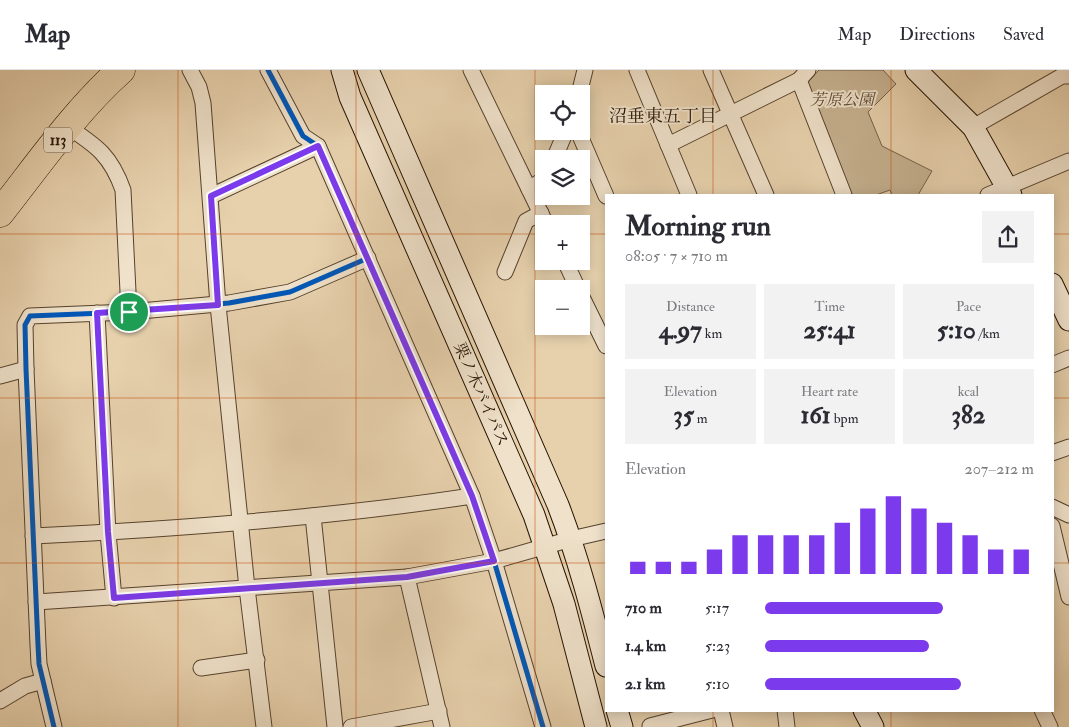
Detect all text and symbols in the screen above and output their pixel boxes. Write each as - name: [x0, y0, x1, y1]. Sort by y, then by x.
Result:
- text: Map: [25, 19, 70, 50]
- text: Map: [838, 23, 871, 46]
- text: Directions: [899, 23, 975, 46]
- text: Saved: [1003, 23, 1044, 46]
- map controls: [535, 85, 590, 335]
- button: locate: [535, 85, 590, 140]
- park label: 芳原公園: [810, 90, 877, 110]
- district label: 沼垂東五丁目: [609, 105, 717, 128]
- road number: 113: [44, 128, 72, 152]
- button: layers: [535, 150, 590, 205]
- text: Morning run: [625, 209, 771, 244]
- button: share: [982, 211, 1034, 263]
- button: +: [535, 215, 590, 270]
- text: 08:05 · 7 × 710 m: [625, 246, 728, 266]
- button: −: [535, 280, 590, 335]
- pin: [108, 291, 150, 333]
- icon: arrive: [115, 298, 143, 326]
- text: Distance: [666, 298, 715, 315]
- text: Time: [814, 298, 845, 315]
- text: Pace: [956, 298, 981, 315]
- text: 4.97: [659, 315, 702, 346]
- text: 25:41: [803, 315, 856, 346]
- text: 5:10: [937, 315, 976, 346]
- text: km: [702, 325, 722, 342]
- text: /km: [976, 325, 1000, 342]
- street label: 栗ノ木バイパス: [449, 339, 513, 449]
- text: Elevation: [664, 383, 717, 400]
- text: Heart rate: [801, 383, 858, 400]
- text: kcal: [958, 383, 979, 400]
- text: 35: [673, 400, 694, 431]
- text: 161: [800, 400, 831, 431]
- text: 382: [952, 400, 986, 431]
- text: m: [694, 410, 708, 427]
- text: bpm: [831, 410, 859, 427]
- text: Elevation: [625, 459, 686, 479]
- text: 207–212 m: [965, 459, 1034, 479]
- text: 710 m: [625, 598, 662, 618]
- text: 5:17: [705, 598, 729, 618]
- text: 1.4 km: [625, 636, 666, 656]
- text: 5:23: [705, 636, 730, 656]
- text: 2.1 km: [625, 674, 665, 694]
- text: 5:10: [705, 674, 730, 694]

